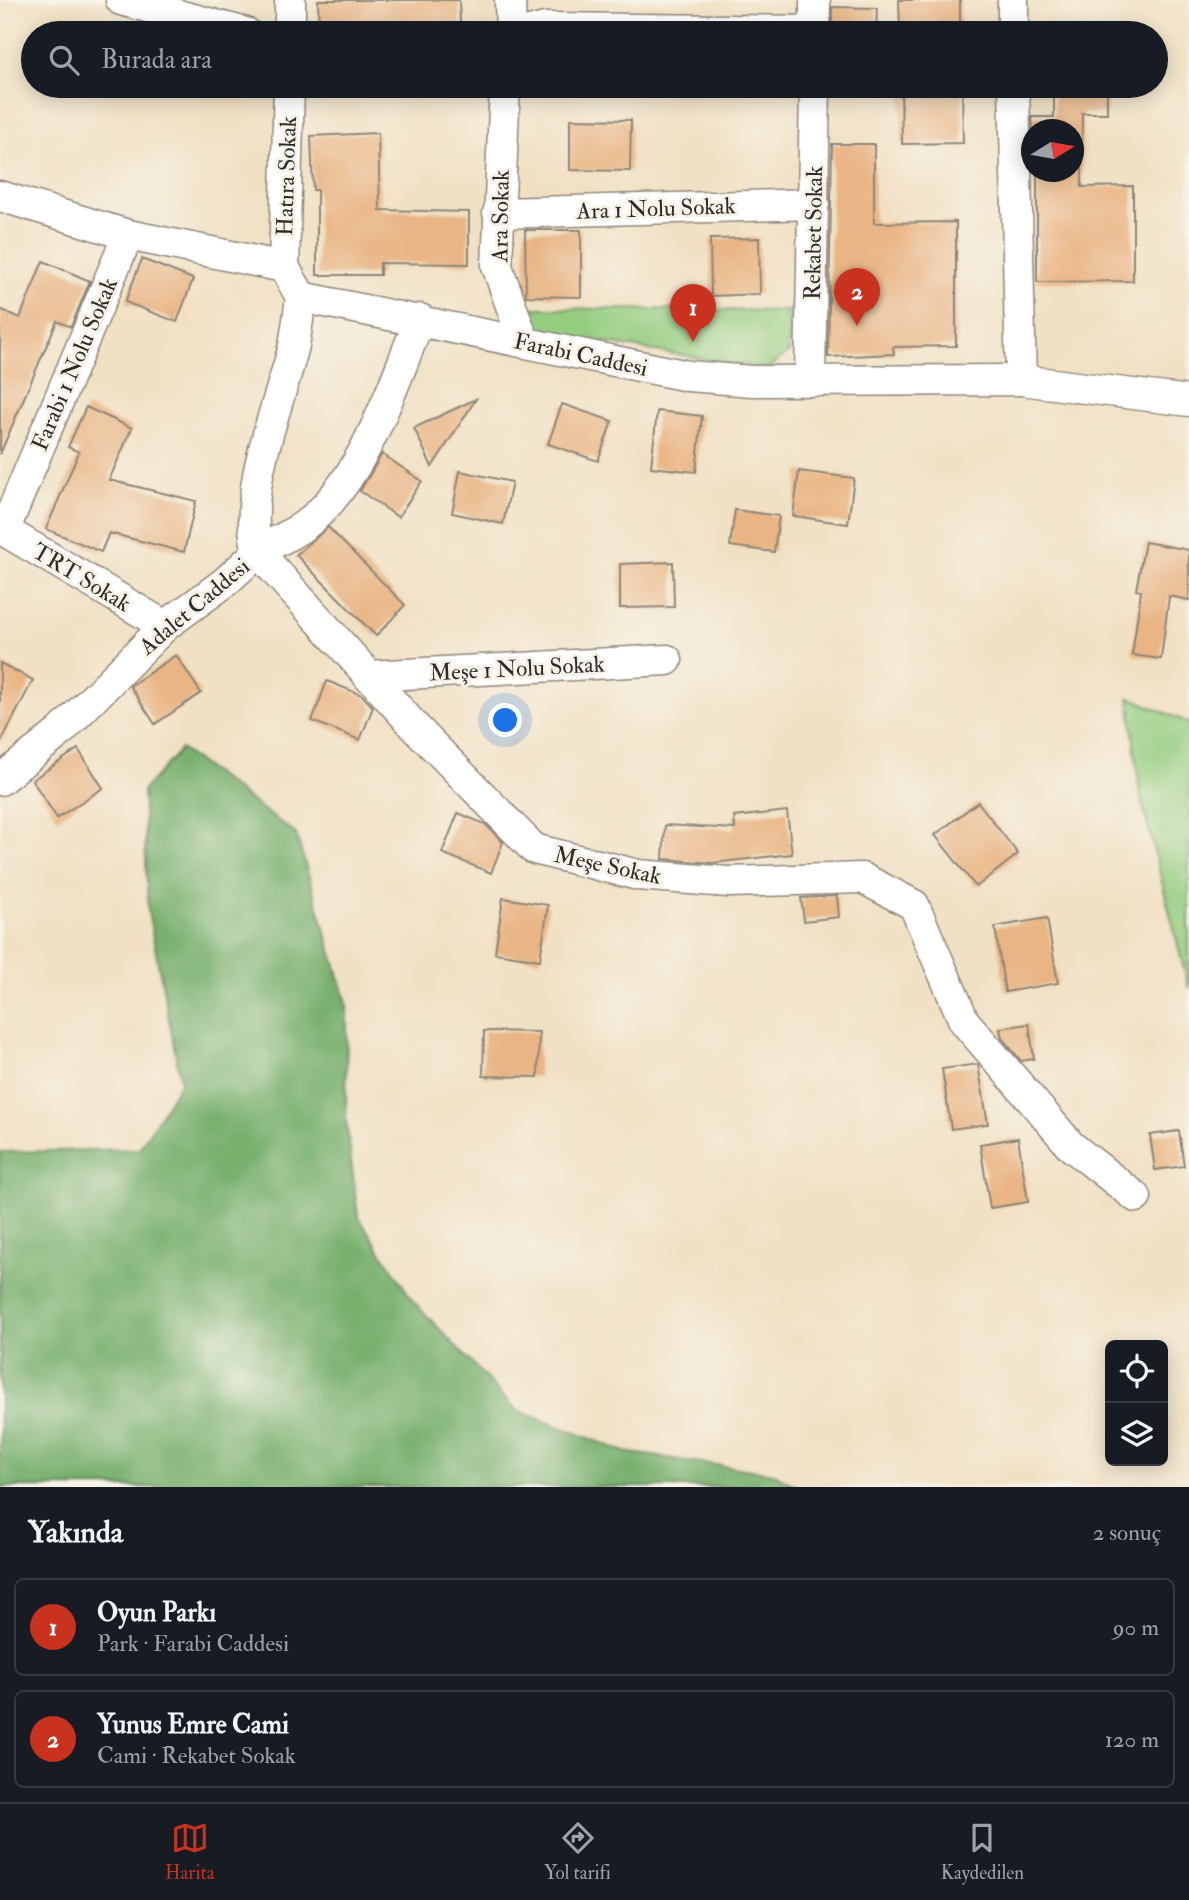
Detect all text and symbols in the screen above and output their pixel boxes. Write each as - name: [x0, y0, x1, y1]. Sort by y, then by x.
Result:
- search box: [21, 21, 1168, 98]
- icon: search: [45, 41, 83, 79]
- text: Burada ara: [101, 44, 212, 76]
- street label: Hatıra Sokak: [270, 116, 303, 236]
- north arrow: [1021, 119, 1084, 182]
- street label: Rekabet Sokak: [798, 166, 829, 300]
- street label: Ara Sokak: [485, 169, 516, 264]
- street label: Ara 1 Nolu Sokak: [575, 191, 736, 226]
- pin: 2: [834, 268, 880, 326]
- street label: Farabi 1 Nolu Sokak: [25, 273, 124, 455]
- pin: 1: [670, 284, 716, 342]
- street label: Farabi Caddesi: [511, 326, 650, 383]
- street label: TRT Sokak: [27, 537, 136, 618]
- street label: Adalet Caddesi: [132, 552, 256, 662]
- street label: Meşe 1 Nolu Sokak: [429, 649, 605, 688]
- your location: [488, 703, 522, 737]
- street label: Meşe Sokak: [552, 840, 664, 891]
- map controls: [1105, 1340, 1168, 1466]
- button: locate: [1105, 1340, 1168, 1403]
- button: layers: [1105, 1403, 1168, 1466]
- text: Yakında: [28, 1514, 123, 1551]
- text: 2 sonuç: [1093, 1518, 1161, 1547]
- text: Oyun Parkı: [97, 1597, 216, 1629]
- text: 1: [49, 1613, 57, 1642]
- text: 90 m: [1113, 1613, 1159, 1642]
- text: Park · Farabi Caddesi: [97, 1629, 289, 1658]
- text: Yunus Emre Cami: [97, 1709, 289, 1741]
- text: 2: [47, 1725, 59, 1754]
- text: 120 m: [1105, 1725, 1159, 1754]
- text: Cami · Rekabet Sokak: [97, 1741, 296, 1770]
- tab: Harita: [165, 1819, 214, 1885]
- tab: Yol tarifi: [544, 1819, 611, 1885]
- tab: Kaydedilen: [941, 1819, 1024, 1885]

